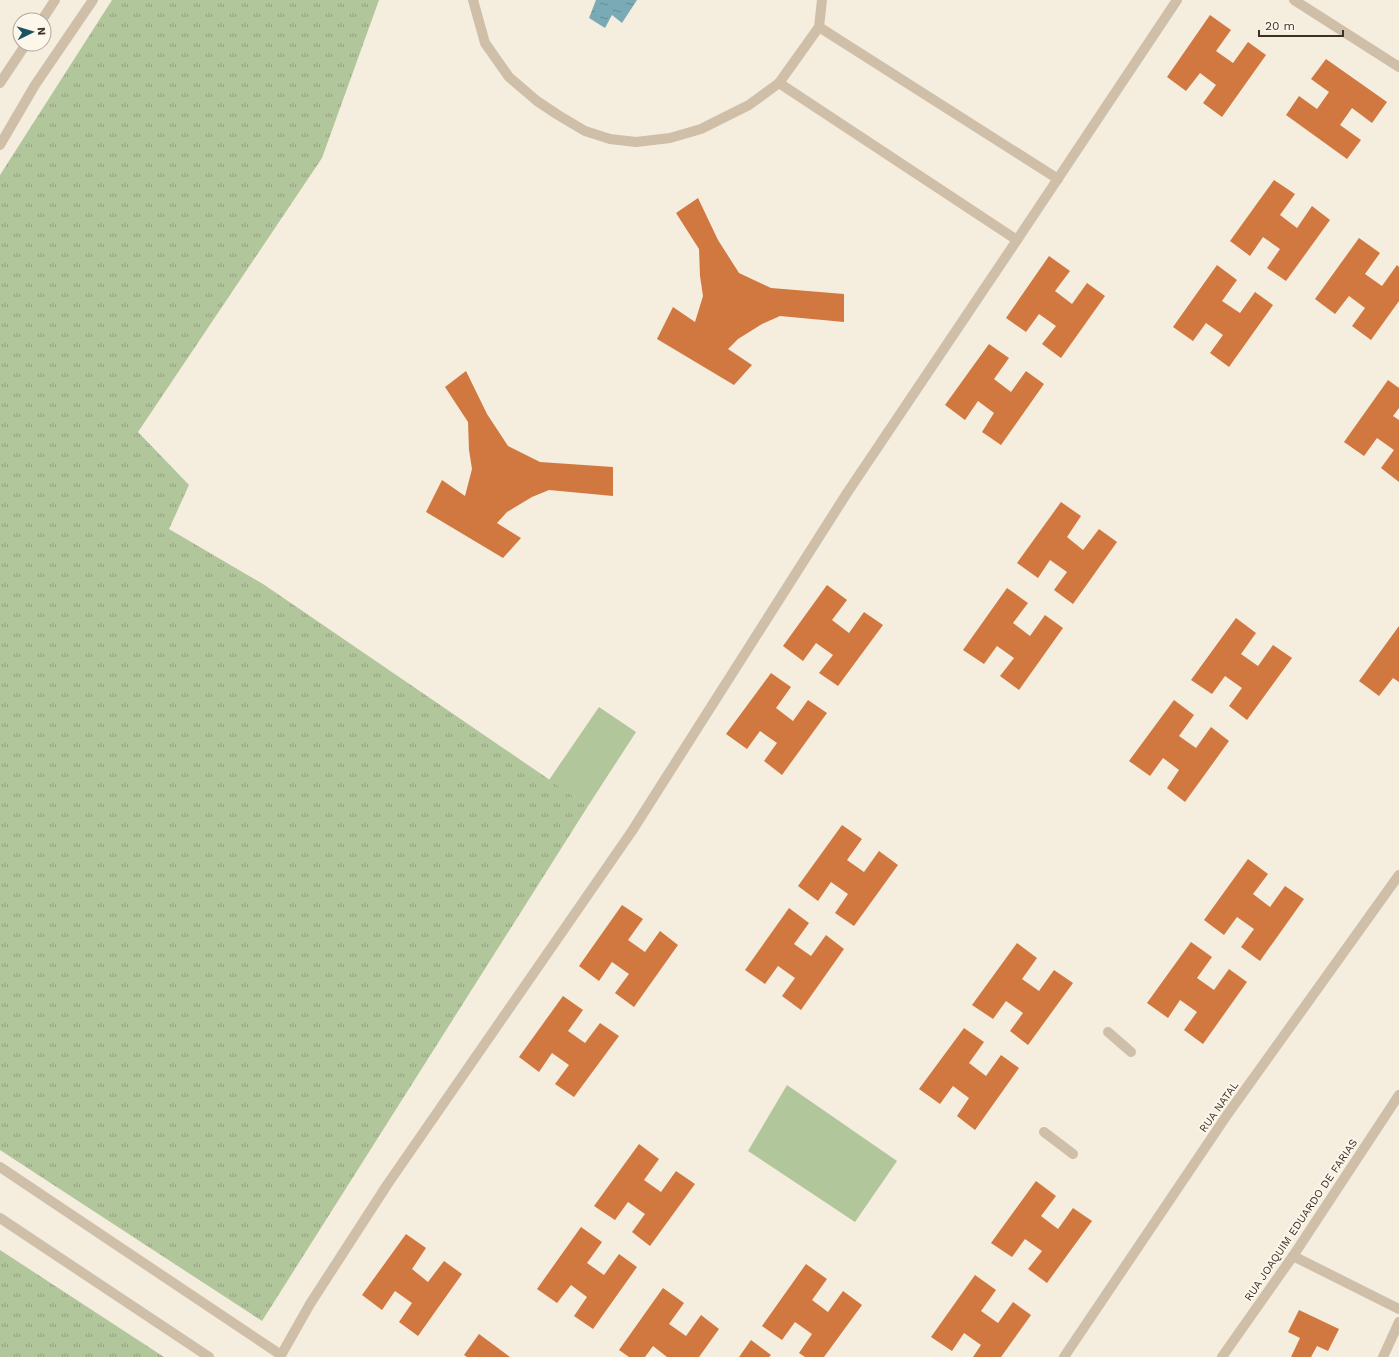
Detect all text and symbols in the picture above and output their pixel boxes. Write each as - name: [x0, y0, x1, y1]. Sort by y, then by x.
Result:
- north arrow: [12, 12, 52, 52]
- scale bar: [1259, 12, 1343, 38]
- text: 20 m: [1265, 19, 1295, 33]
- text: N: [35, 27, 48, 36]
- street label: RUA NATAL: [1197, 1079, 1242, 1135]
- street label: RUA JOAQUIM EDUARDO DE FARIAS: [1242, 1137, 1360, 1303]

